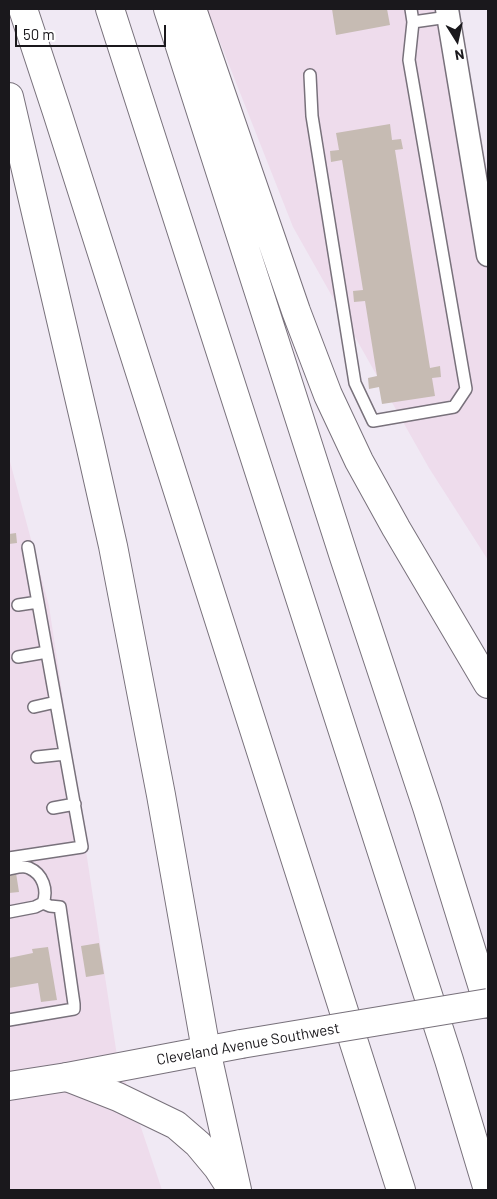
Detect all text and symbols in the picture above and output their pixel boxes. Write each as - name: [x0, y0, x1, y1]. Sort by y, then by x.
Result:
- scale bar: [18, 15, 169, 47]
- north arrow: [432, 15, 482, 65]
- text: 50 m: [23, 25, 55, 43]
- text: N: [454, 46, 466, 64]
- street label: Cleveland Avenue Southwest: [155, 1019, 341, 1069]

